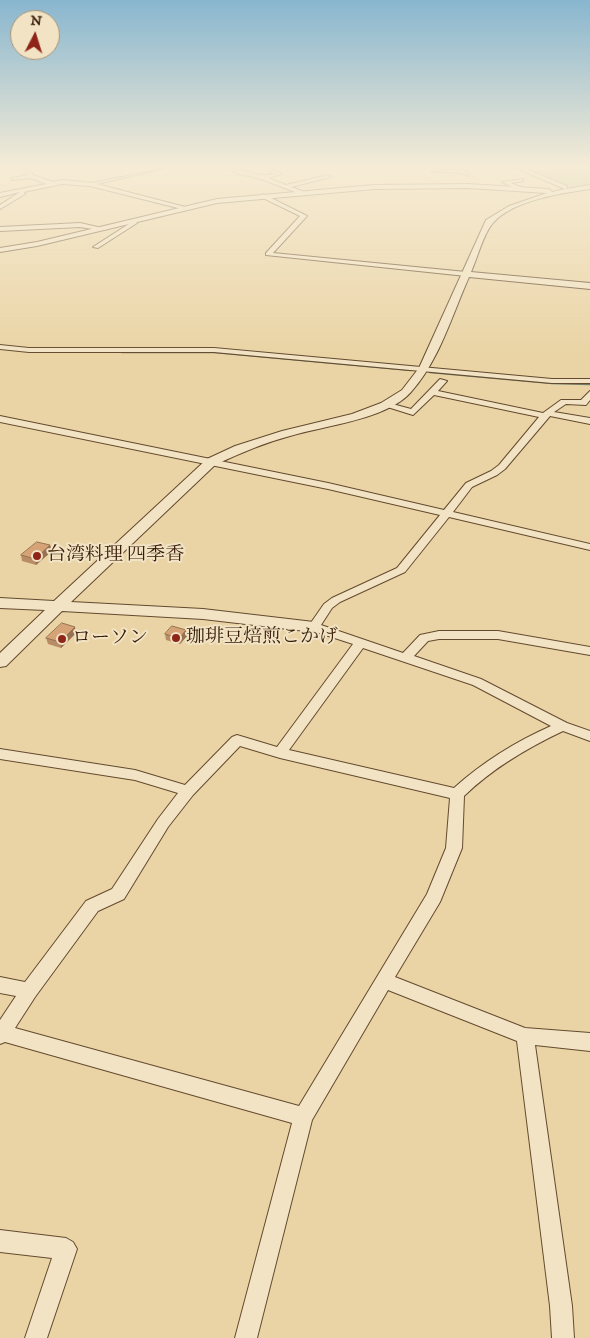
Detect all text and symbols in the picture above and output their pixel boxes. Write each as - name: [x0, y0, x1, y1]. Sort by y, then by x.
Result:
- north arrow: [10, 10, 60, 60]
- text: N: [30, 12, 43, 31]
- place label: 台湾料理 四季香: [47, 545, 184, 567]
- marker: 台湾料理 四季香: [31, 550, 43, 562]
- place label: 珈琲豆焙煎こかげ: [186, 627, 338, 649]
- place label: ローソン: [72, 628, 148, 650]
- marker: 珈琲豆焙煎こかげ: [170, 632, 182, 644]
- marker: ローソン: [56, 633, 68, 645]

